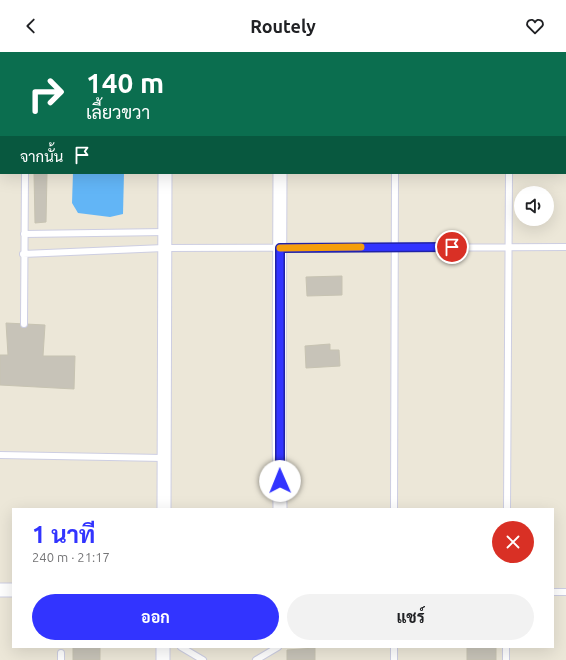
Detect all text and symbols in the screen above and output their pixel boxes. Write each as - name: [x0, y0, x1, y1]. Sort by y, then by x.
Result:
- icon: back: [20, 15, 42, 37]
- icon: heart: [524, 15, 546, 37]
- text: Routely: [250, 16, 316, 36]
- text: 140 m: [86, 67, 164, 98]
- icon: right: [20, 68, 72, 120]
- text: เลี้ยวขวา: [86, 102, 150, 122]
- icon: arrive: [71, 144, 93, 166]
- text: จากนั้น: [20, 148, 63, 165]
- map controls: [514, 186, 554, 226]
- button: sound: [514, 186, 554, 226]
- pin: [435, 230, 469, 264]
- icon: arrive: [441, 236, 463, 258]
- position arrow: [259, 460, 301, 502]
- text: 1 นาที: [32, 521, 95, 548]
- button: close: [492, 521, 534, 563]
- text: 240 m · 21:17: [32, 550, 110, 564]
- button: ออก: [32, 594, 279, 640]
- button: แชร์: [287, 594, 534, 640]

